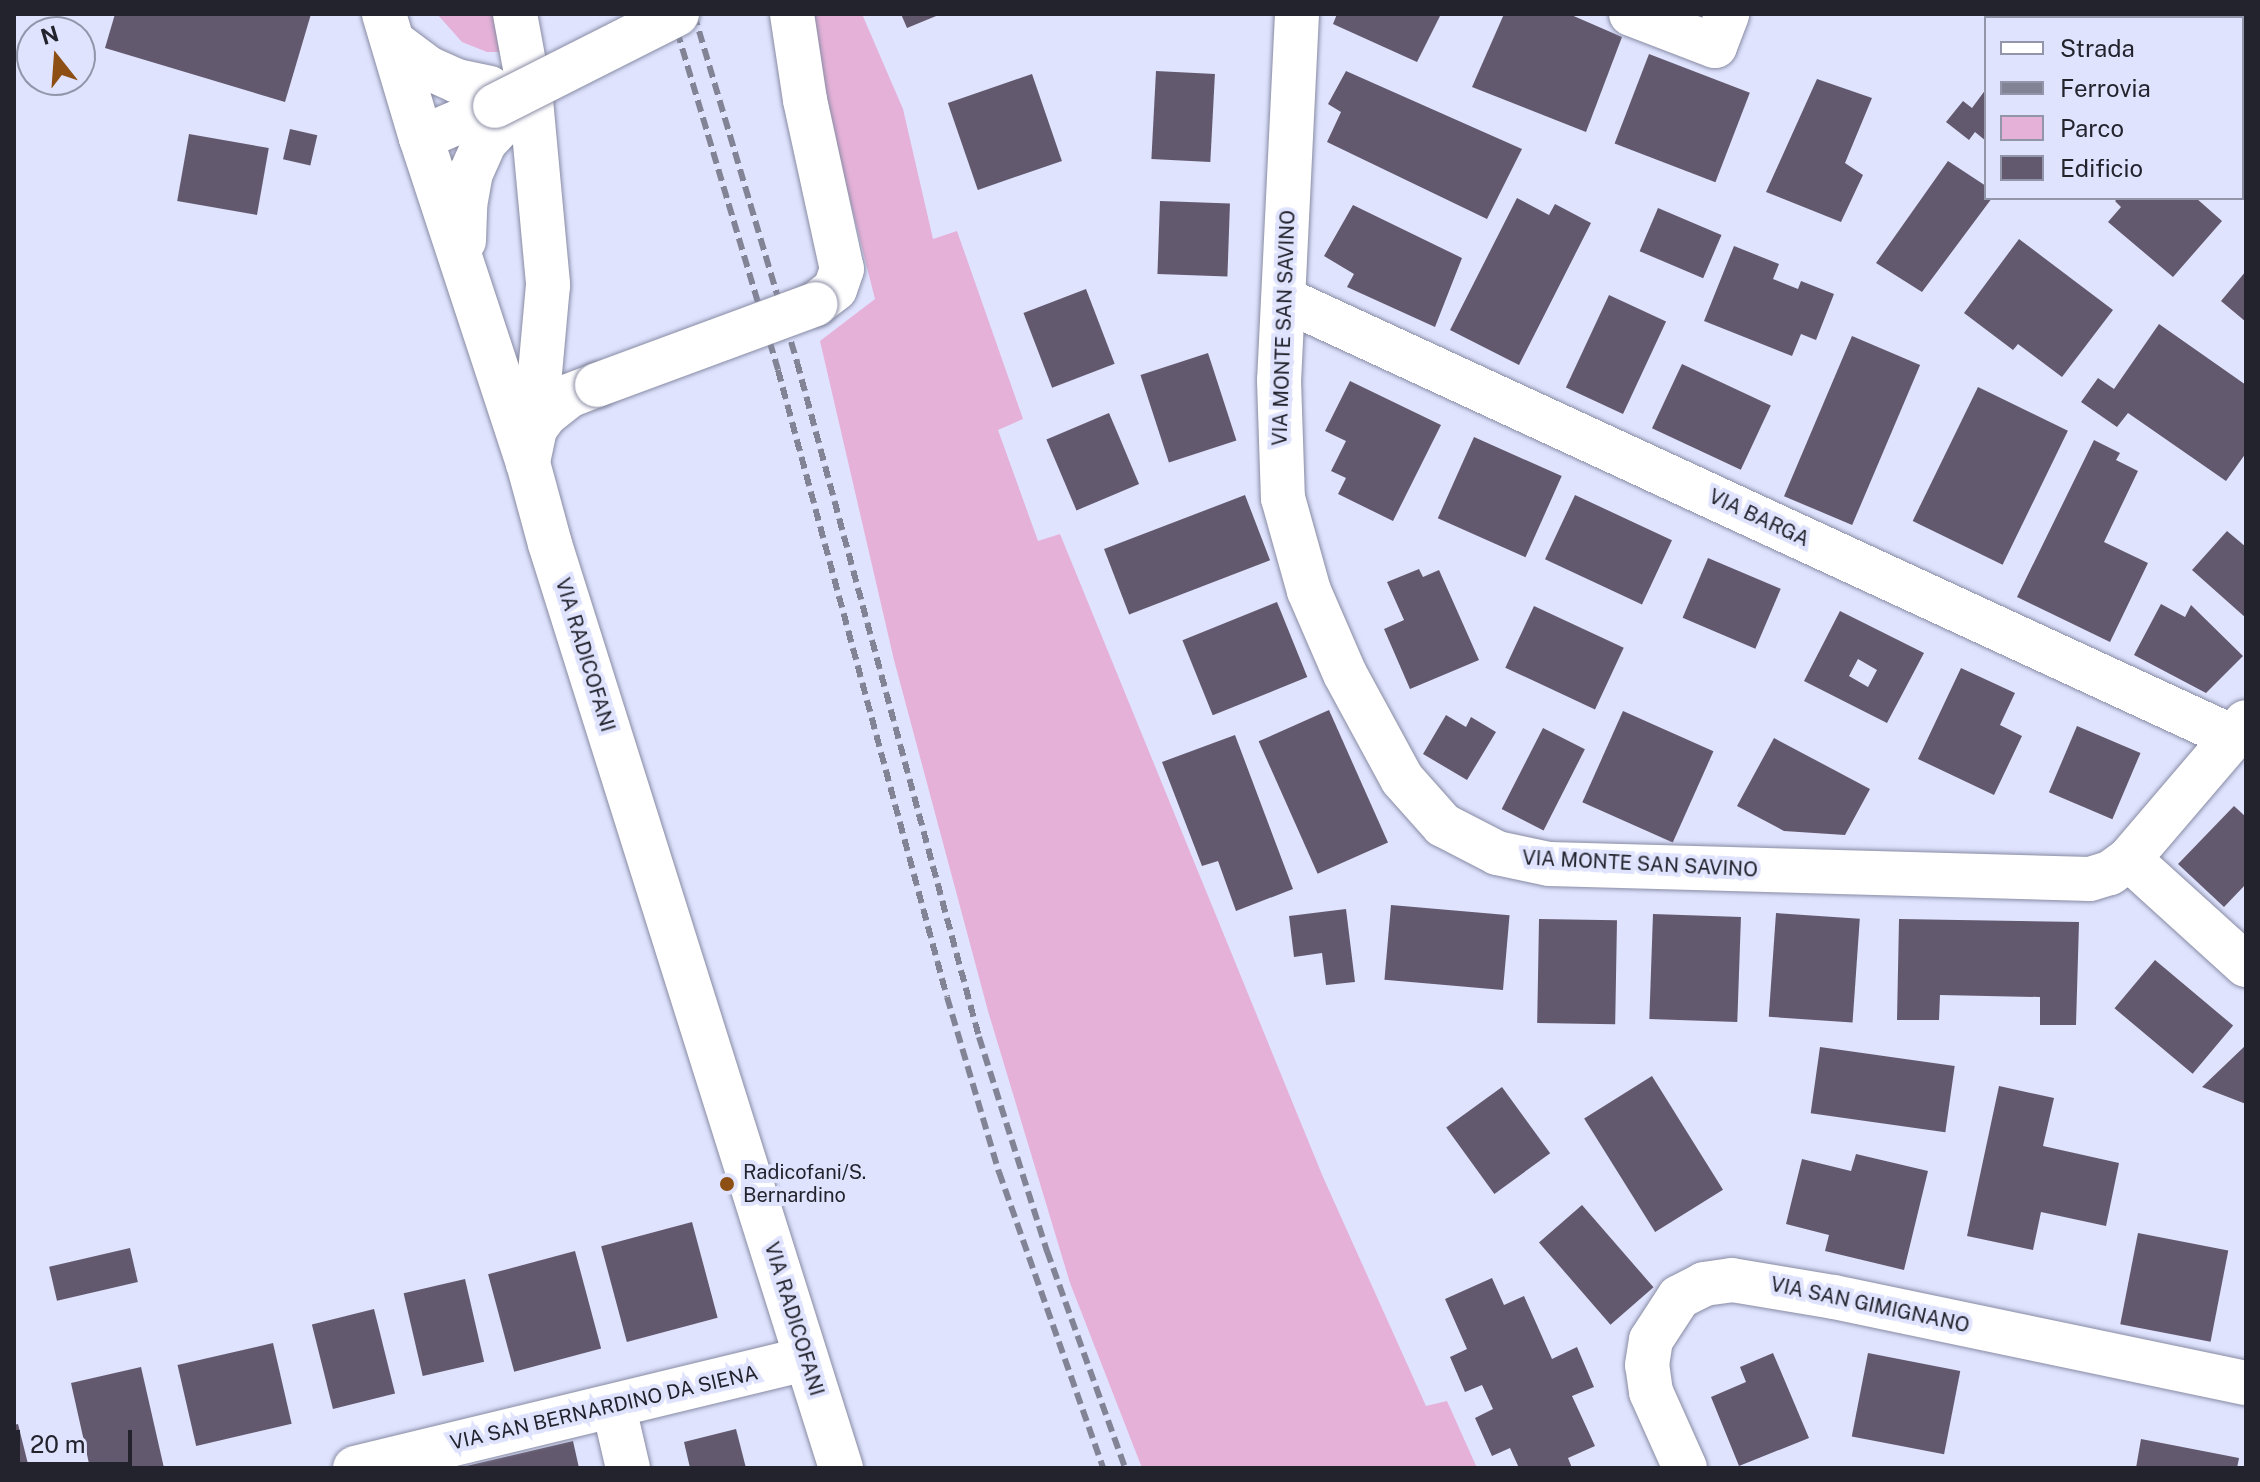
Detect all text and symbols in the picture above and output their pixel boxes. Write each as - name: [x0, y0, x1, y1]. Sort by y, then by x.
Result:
- north arrow: [16, 16, 96, 96]
- legend: [1984, 16, 2244, 200]
- text: N: [38, 20, 62, 50]
- text: Strada: [2060, 34, 2135, 62]
- text: Ferrovia: [2060, 74, 2151, 102]
- text: Parco: [2060, 114, 2124, 142]
- text: Edificio: [2060, 154, 2143, 182]
- street label: VIA MONTE SAN SAVINO: [1268, 210, 1300, 446]
- street label: VIA BARGA: [1705, 484, 1813, 552]
- street label: VIA RADICOFANI: [550, 575, 620, 735]
- street label: VIA MONTE SAN SAVINO: [1522, 846, 1758, 882]
- place label: Radicofani/S. Bernardino: [743, 1160, 866, 1207]
- marker: Radicofani/S. Bernardino: [718, 1175, 736, 1193]
- street label: VIA RADICOFANI: [759, 1239, 829, 1399]
- street label: VIA SAN GIMIGNANO: [1768, 1272, 1972, 1338]
- street label: VIA SAN BERNARDINO DA SIENA: [448, 1361, 760, 1455]
- scale bar: [20, 1414, 136, 1464]
- text: 20 m: [30, 1430, 86, 1458]

